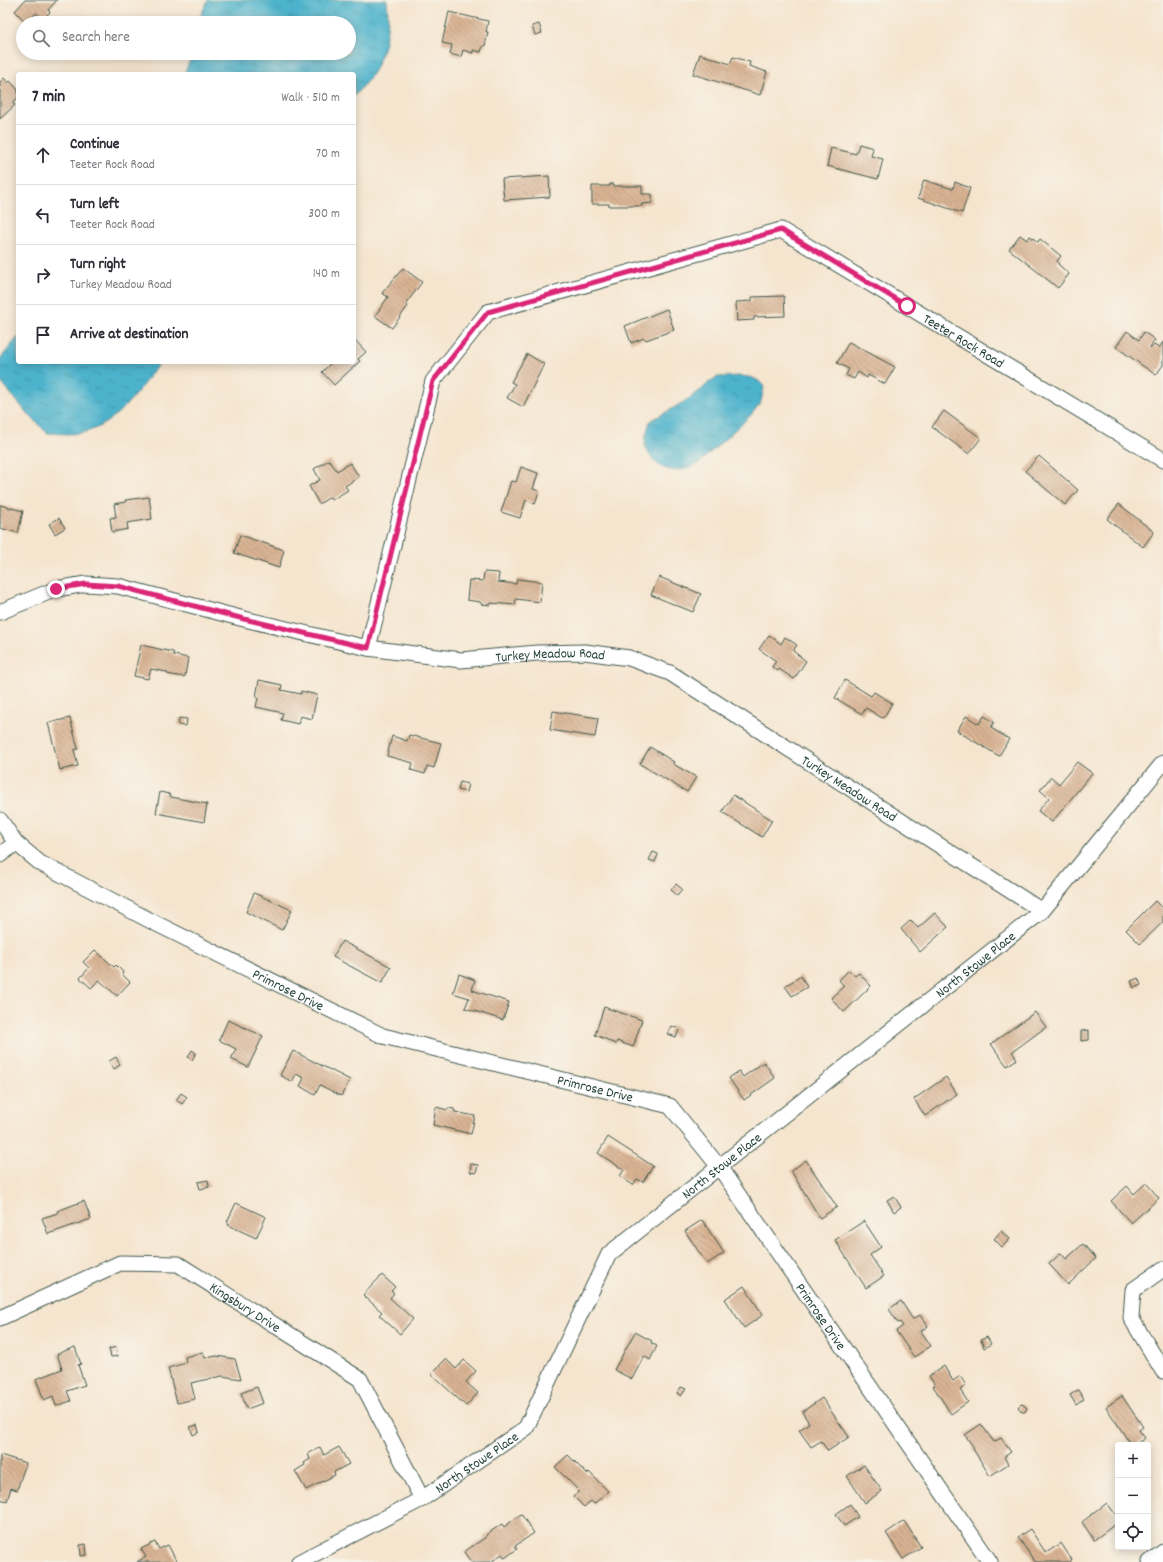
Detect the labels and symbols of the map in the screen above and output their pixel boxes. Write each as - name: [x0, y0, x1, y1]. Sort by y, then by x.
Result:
- route start: [898, 297, 916, 315]
- street label: Teeter Rock Road: [919, 310, 1007, 374]
- route end: [47, 580, 65, 598]
- street label: Turkey Meadow Road: [495, 644, 606, 669]
- street label: Turkey Meadow Road: [797, 752, 900, 828]
- street label: North Stowe Place: [932, 927, 1021, 1004]
- street label: Primrose Drive: [248, 965, 327, 1017]
- street label: Primrose Drive: [555, 1071, 635, 1109]
- street label: North Stowe Place: [678, 1129, 767, 1205]
- street label: Kingsbury Drive: [205, 1278, 284, 1338]
- street label: Primrose Drive: [790, 1280, 850, 1355]
- street label: North Stowe Place: [432, 1428, 523, 1499]

